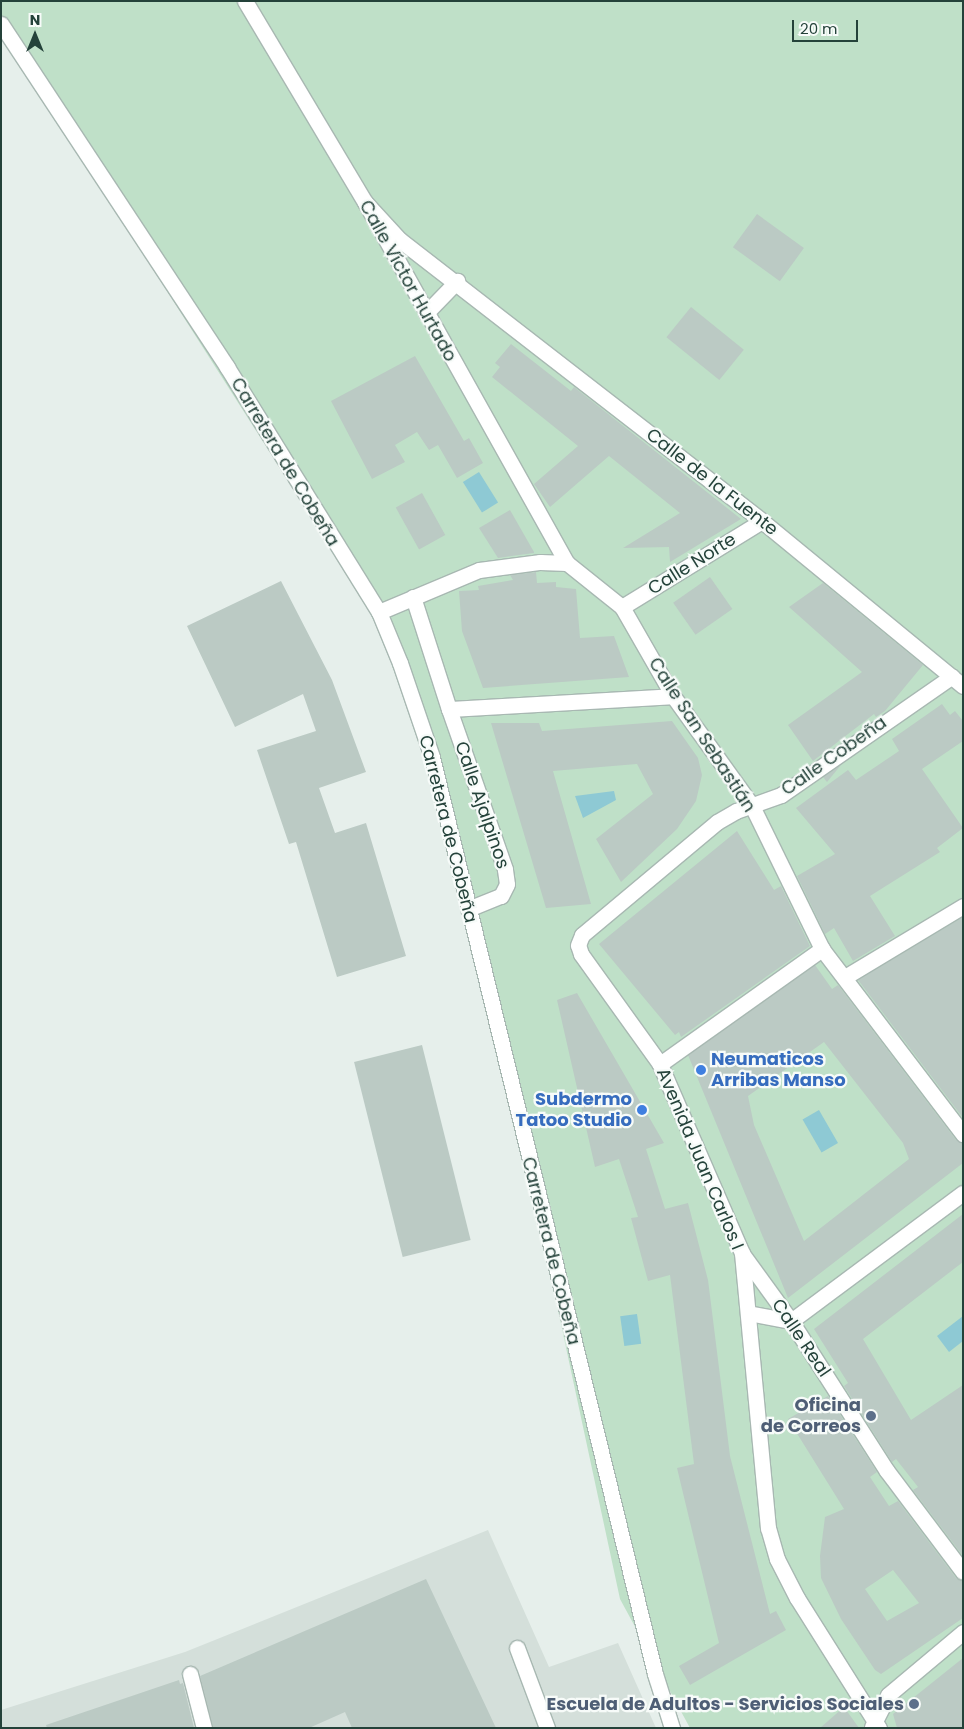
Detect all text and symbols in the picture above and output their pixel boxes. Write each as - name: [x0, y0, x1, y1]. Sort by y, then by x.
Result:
- north arrow: [10, 10, 60, 60]
- text: N: [30, 10, 40, 30]
- scale bar: [794, 10, 860, 42]
- text: 20 m: [800, 18, 838, 39]
- street label: Calle Víctor Hurtado: [355, 197, 461, 365]
- street label: Carretera de Cobeña: [226, 374, 344, 550]
- street label: Calle de la Fuente: [642, 424, 782, 540]
- street label: Calle Norte: [644, 528, 740, 600]
- street label: Calle San Sebastián: [644, 654, 760, 816]
- street label: Calle Cobeña: [777, 712, 891, 800]
- street label: Carretera de Cobeña: [414, 733, 482, 925]
- street label: Calle Ajalpinos: [450, 739, 514, 871]
- place label: Neumaticos Arribas Manso: [711, 1049, 846, 1092]
- marker: Neumaticos Arribas Manso: [695, 1064, 707, 1076]
- street label: Avenida Juan Carlos I: [652, 1065, 748, 1253]
- place label: Subdermo Tatoo Studio: [516, 1089, 632, 1132]
- marker: Subdermo Tatoo Studio: [636, 1104, 648, 1116]
- street label: Carretera de Cobeña: [517, 1155, 585, 1347]
- street label: Calle Real: [767, 1295, 835, 1381]
- place label: Oficina de Correos: [761, 1395, 861, 1438]
- marker: Oficina de Correos: [865, 1410, 877, 1422]
- place label: Escuela de Adultos - Servicios Sociales: [546, 1693, 904, 1715]
- marker: Escuela de Adultos - Servicios Sociales: [908, 1698, 920, 1710]

